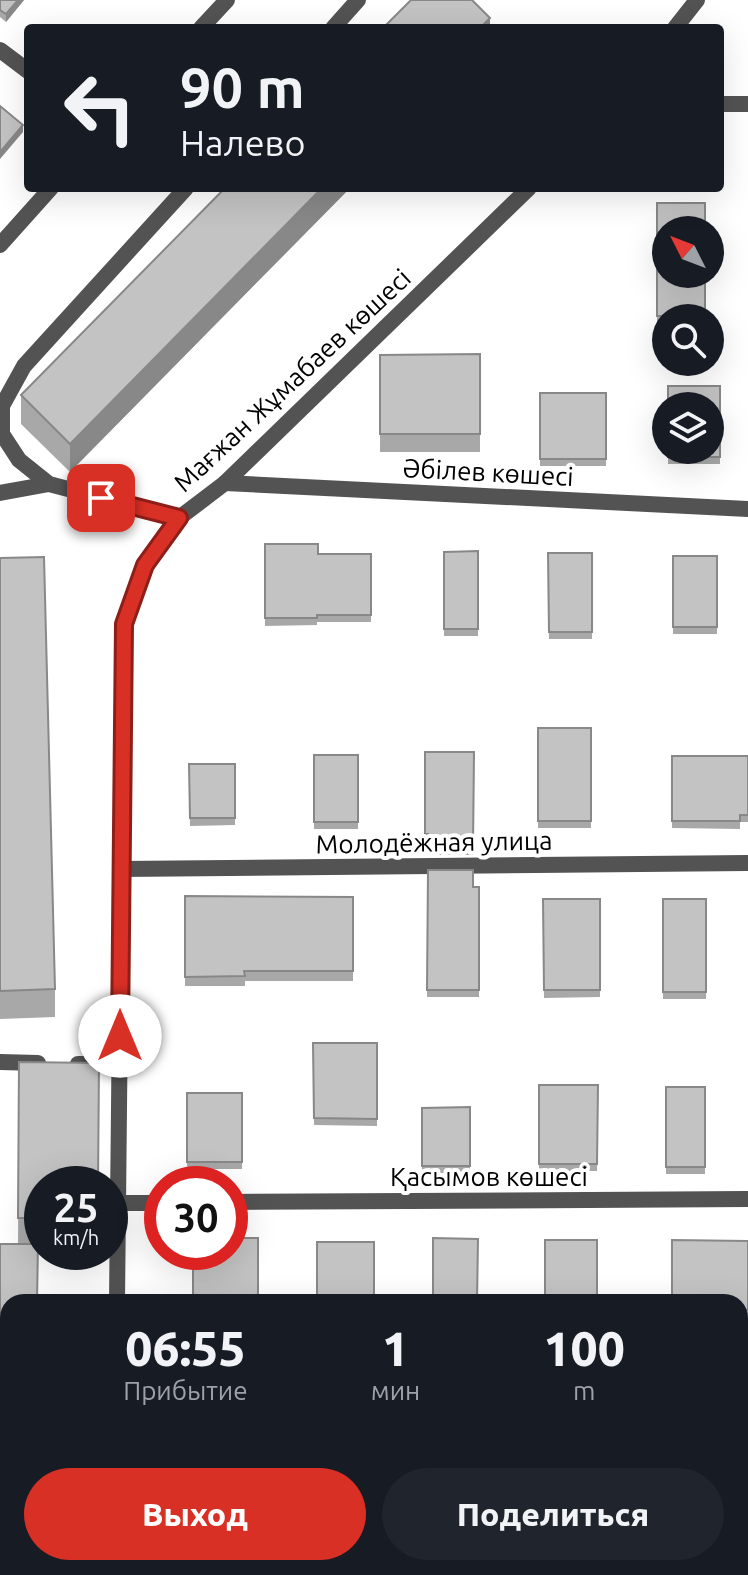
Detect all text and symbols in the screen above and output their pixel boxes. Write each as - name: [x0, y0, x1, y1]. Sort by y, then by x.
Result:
- icon: left: [48, 56, 152, 160]
- text: 90 m: [180, 56, 305, 119]
- text: Налево: [180, 122, 305, 163]
- north arrow: [652, 216, 724, 288]
- map controls: [652, 216, 724, 464]
- street label: Мағжан Жұмабаев көшесі: [168, 263, 416, 497]
- button: search: [652, 304, 724, 376]
- button: layers: [652, 392, 724, 464]
- street label: Әбілев көшесі: [402, 453, 574, 491]
- pin: [67, 464, 135, 532]
- icon: arrive: [79, 476, 123, 520]
- street label: Молодёжная улица: [315, 825, 553, 859]
- position arrow: [78, 994, 162, 1078]
- street label: Қасымов көшесі: [390, 1162, 588, 1191]
- speed limit sign: 30: [144, 1166, 248, 1270]
- text: 25: [53, 1185, 99, 1230]
- text: km/h: [53, 1226, 99, 1249]
- text: 06:55: [125, 1321, 245, 1375]
- text: 1: [382, 1321, 409, 1375]
- text: 100: [544, 1321, 625, 1375]
- text: Прибытие: [123, 1376, 248, 1405]
- text: мин: [371, 1376, 420, 1405]
- text: m: [573, 1376, 595, 1405]
- button: Выход: [24, 1468, 366, 1560]
- button: Поделиться: [382, 1468, 724, 1560]

